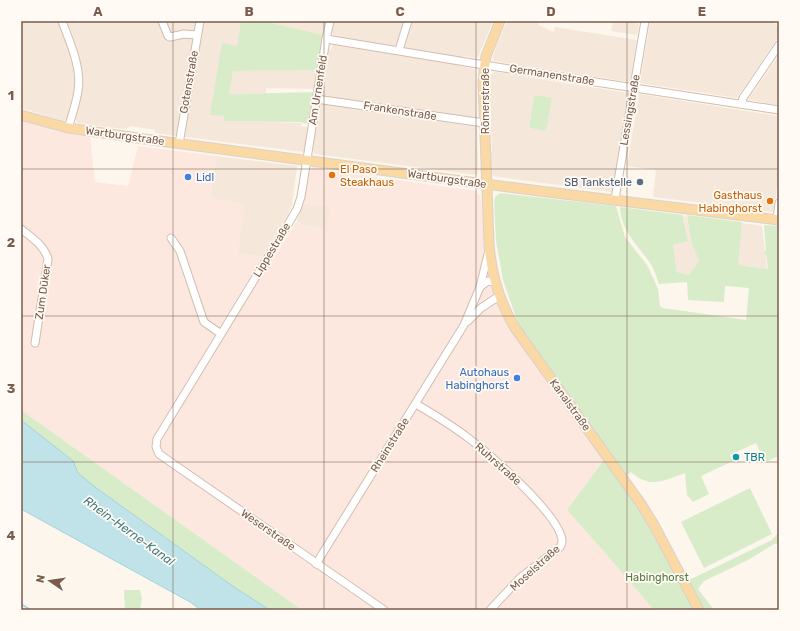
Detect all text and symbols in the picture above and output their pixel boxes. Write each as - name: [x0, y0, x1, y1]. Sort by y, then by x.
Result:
- text: A: [93, 4, 103, 19]
- text: B: [244, 4, 254, 19]
- text: C: [395, 4, 405, 19]
- text: D: [546, 4, 556, 19]
- text: E: [698, 4, 706, 19]
- street label: Gotenstraße: [177, 50, 201, 114]
- street label: Am Urnenfeld: [306, 54, 330, 126]
- street label: Germanenstraße: [509, 62, 595, 88]
- street label: Römerstraße: [479, 68, 492, 134]
- street label: Lessingstraße: [617, 73, 643, 147]
- text: 1: [8, 88, 14, 103]
- street label: Frankenstraße: [362, 99, 438, 123]
- street label: Wartburgstraße: [85, 124, 165, 148]
- place label: El Paso Steakhaus: [340, 163, 394, 189]
- street label: Wartburgstraße: [407, 167, 487, 191]
- marker: El Paso Steakhaus: [327, 170, 337, 180]
- place label: Lidl: [196, 171, 214, 184]
- marker: Lidl: [183, 172, 193, 182]
- place label: SB Tankstelle: [564, 176, 632, 189]
- marker: SB Tankstelle: [635, 177, 645, 187]
- place label: Gasthaus Habinghorst: [699, 189, 763, 215]
- marker: Gasthaus Habinghorst: [765, 196, 775, 206]
- street label: Lippestraße: [251, 221, 293, 279]
- text: 2: [7, 235, 15, 250]
- street label: Zum Düker: [33, 263, 53, 320]
- place label: Autohaus Habinghorst: [446, 366, 510, 392]
- marker: Autohaus Habinghorst: [512, 373, 522, 383]
- street label: Kanalstraße: [547, 377, 593, 433]
- text: 3: [7, 381, 16, 396]
- street label: Rheinstraße: [368, 415, 412, 475]
- street label: Ruhrstraße: [472, 440, 524, 488]
- place label: TBR: [744, 451, 765, 464]
- marker: TBR: [731, 452, 741, 462]
- water label: Rhein-Herne-Kanal: [81, 493, 178, 569]
- street label: Weserstraße: [238, 506, 298, 554]
- text: 4: [7, 528, 16, 543]
- street label: Moselstraße: [508, 542, 562, 594]
- north arrow: [30, 561, 70, 601]
- park label: Habinghorst: [625, 571, 689, 584]
- text: N: [34, 573, 48, 584]

